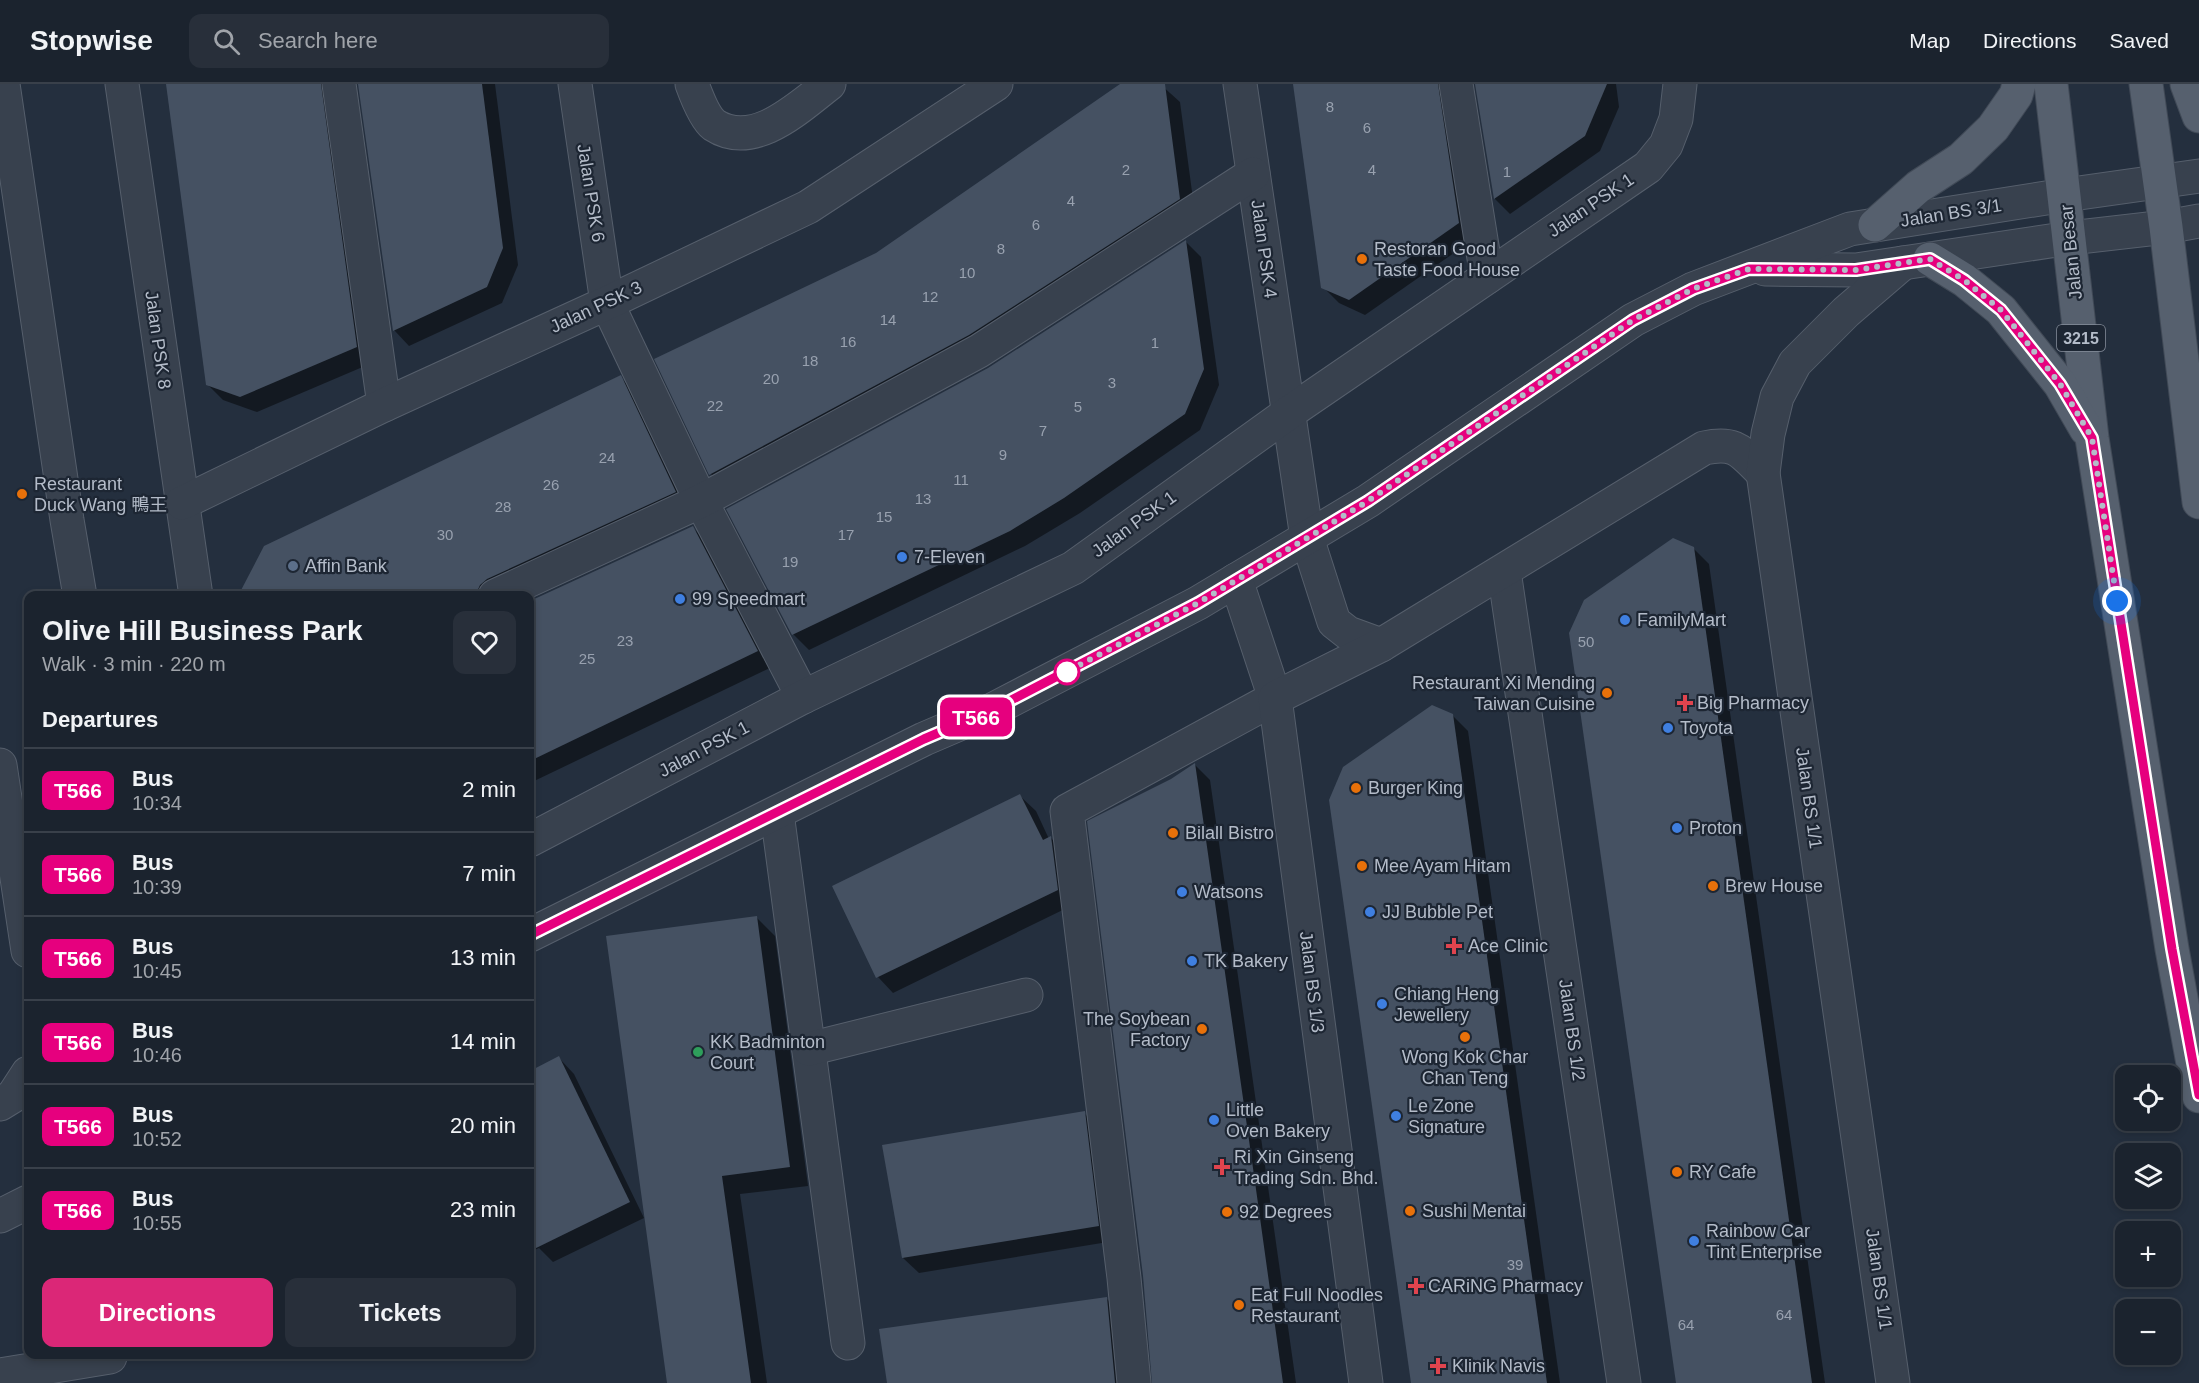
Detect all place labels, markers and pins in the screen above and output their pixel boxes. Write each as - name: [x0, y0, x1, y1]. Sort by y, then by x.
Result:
- place label: Restoran Good Taste Food House: [1374, 239, 1520, 280]
- marker: Restoran Good Taste Food House: [1355, 252, 1369, 266]
- place label: Restaurant Duck Wang 鴨王: [34, 474, 167, 515]
- marker: Restaurant Duck Wang 鴨王: [15, 487, 29, 501]
- place label: 7-Eleven: [914, 547, 985, 567]
- marker: 7-Eleven: [895, 550, 909, 564]
- place label: Affin Bank: [305, 556, 388, 576]
- marker: Affin Bank: [286, 559, 300, 573]
- place label: 99 Speedmart: [692, 589, 805, 609]
- marker: 99 Speedmart: [673, 592, 687, 606]
- place label: FamilyMart: [1637, 610, 1726, 630]
- marker: FamilyMart: [1618, 613, 1632, 627]
- unlabelled marker: [1054, 659, 1080, 685]
- place label: Restaurant Xi Mending Taiwan Cuisine: [1412, 673, 1595, 714]
- marker: Restaurant Xi Mending Taiwan Cuisine: [1600, 686, 1614, 700]
- place label: Big Pharmacy: [1697, 693, 1809, 713]
- marker: Big Pharmacy: [1678, 696, 1692, 710]
- place label: Toyota: [1680, 718, 1734, 738]
- marker: Toyota: [1661, 721, 1675, 735]
- place label: Burger King: [1368, 778, 1463, 798]
- marker: Burger King: [1349, 781, 1363, 795]
- place label: Proton: [1689, 818, 1742, 838]
- marker: Proton: [1670, 821, 1684, 835]
- place label: Bilall Bistro: [1185, 823, 1274, 843]
- marker: Bilall Bistro: [1166, 826, 1180, 840]
- place label: Mee Ayam Hitam: [1374, 856, 1511, 876]
- marker: Mee Ayam Hitam: [1355, 859, 1369, 873]
- place label: Brew House: [1725, 876, 1823, 896]
- marker: Brew House: [1706, 879, 1720, 893]
- place label: Watsons: [1194, 882, 1263, 902]
- marker: Watsons: [1175, 885, 1189, 899]
- place label: JJ Bubble Pet: [1382, 902, 1493, 922]
- marker: JJ Bubble Pet: [1363, 905, 1377, 919]
- place label: Ace Clinic: [1468, 936, 1548, 956]
- marker: Ace Clinic: [1445, 937, 1463, 955]
- place label: TK Bakery: [1204, 951, 1288, 971]
- marker: TK Bakery: [1185, 954, 1199, 968]
- place label: Chiang Heng Jewellery: [1394, 984, 1499, 1025]
- marker: Chiang Heng Jewellery: [1375, 997, 1389, 1011]
- place label: The Soybean Factory: [1083, 1009, 1190, 1050]
- marker: The Soybean Factory: [1195, 1022, 1209, 1036]
- marker: Wong Kok Char Chan Teng: [1458, 1030, 1472, 1044]
- place label: KK Badminton Court: [710, 1032, 825, 1073]
- marker: KK Badminton Court: [691, 1045, 705, 1059]
- place label: Wong Kok Char Chan Teng: [1402, 1047, 1528, 1088]
- place label: Le Zone Signature: [1408, 1096, 1485, 1137]
- place label: Little Oven Bakery: [1226, 1100, 1330, 1141]
- marker: Le Zone Signature: [1389, 1109, 1403, 1123]
- marker: Little Oven Bakery: [1207, 1113, 1221, 1127]
- place label: Ri Xin Ginseng Trading Sdn. Bhd.: [1234, 1147, 1378, 1188]
- marker: Ri Xin Ginseng Trading Sdn. Bhd.: [1215, 1160, 1229, 1174]
- place label: RY Cafe: [1689, 1162, 1756, 1182]
- marker: RY Cafe: [1670, 1165, 1684, 1179]
- place label: Sushi Mentai: [1422, 1201, 1526, 1221]
- place label: 92 Degrees: [1239, 1202, 1332, 1222]
- marker: Sushi Mentai: [1403, 1204, 1417, 1218]
- marker: 92 Degrees: [1220, 1205, 1234, 1219]
- place label: Rainbow Car Tint Enterprise: [1706, 1221, 1822, 1262]
- marker: Rainbow Car Tint Enterprise: [1687, 1234, 1701, 1248]
- place label: CARiNG Pharmacy: [1428, 1276, 1583, 1296]
- marker: CARiNG Pharmacy: [1409, 1279, 1423, 1293]
- place label: Eat Full Noodles Restaurant: [1251, 1285, 1383, 1326]
- marker: Eat Full Noodles Restaurant: [1232, 1298, 1246, 1312]
- place label: Klinik Navis: [1452, 1356, 1545, 1376]
- marker: Klinik Navis: [1429, 1357, 1447, 1375]

